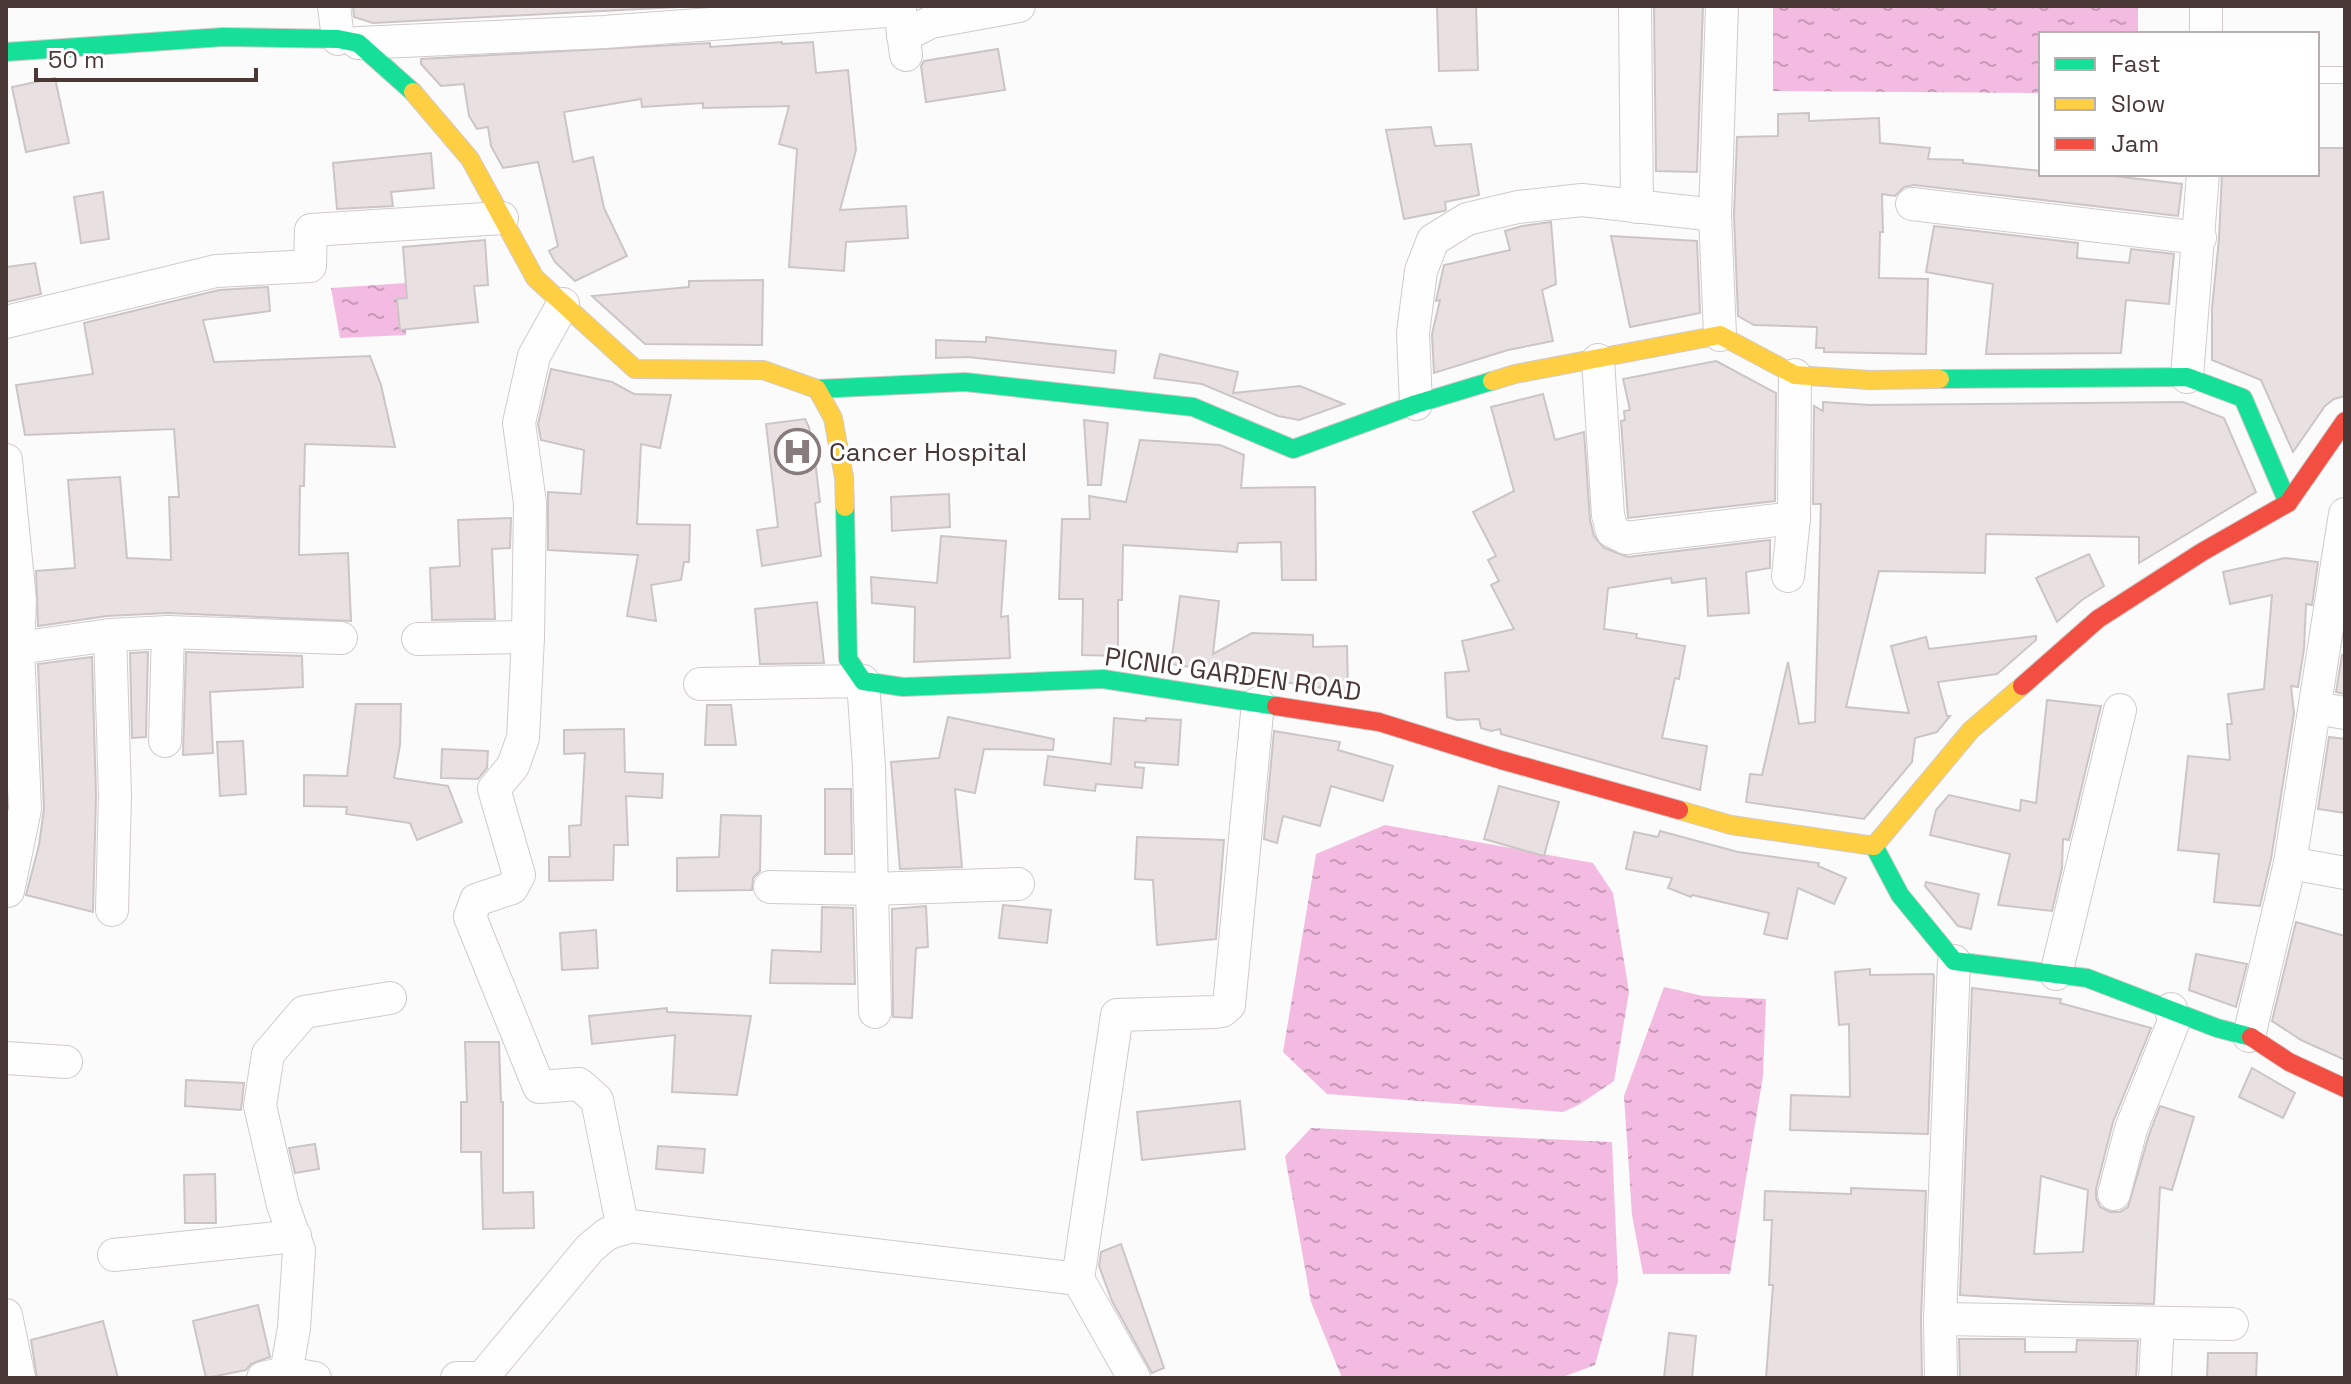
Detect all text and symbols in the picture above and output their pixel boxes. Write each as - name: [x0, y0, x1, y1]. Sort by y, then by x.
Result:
- scale bar: [36, 32, 256, 82]
- legend: [2039, 32, 2319, 176]
- text: 50 m: [48, 44, 105, 75]
- text: Fast: [2111, 48, 2161, 79]
- text: Slow: [2111, 88, 2165, 119]
- text: Jam: [2111, 128, 2159, 159]
- hospital icon: Cancer Hospital: [774, 428, 822, 476]
- place label: Cancer Hospital: [829, 435, 1027, 469]
- street label: PICNIC GARDEN ROAD: [1103, 639, 1363, 709]

